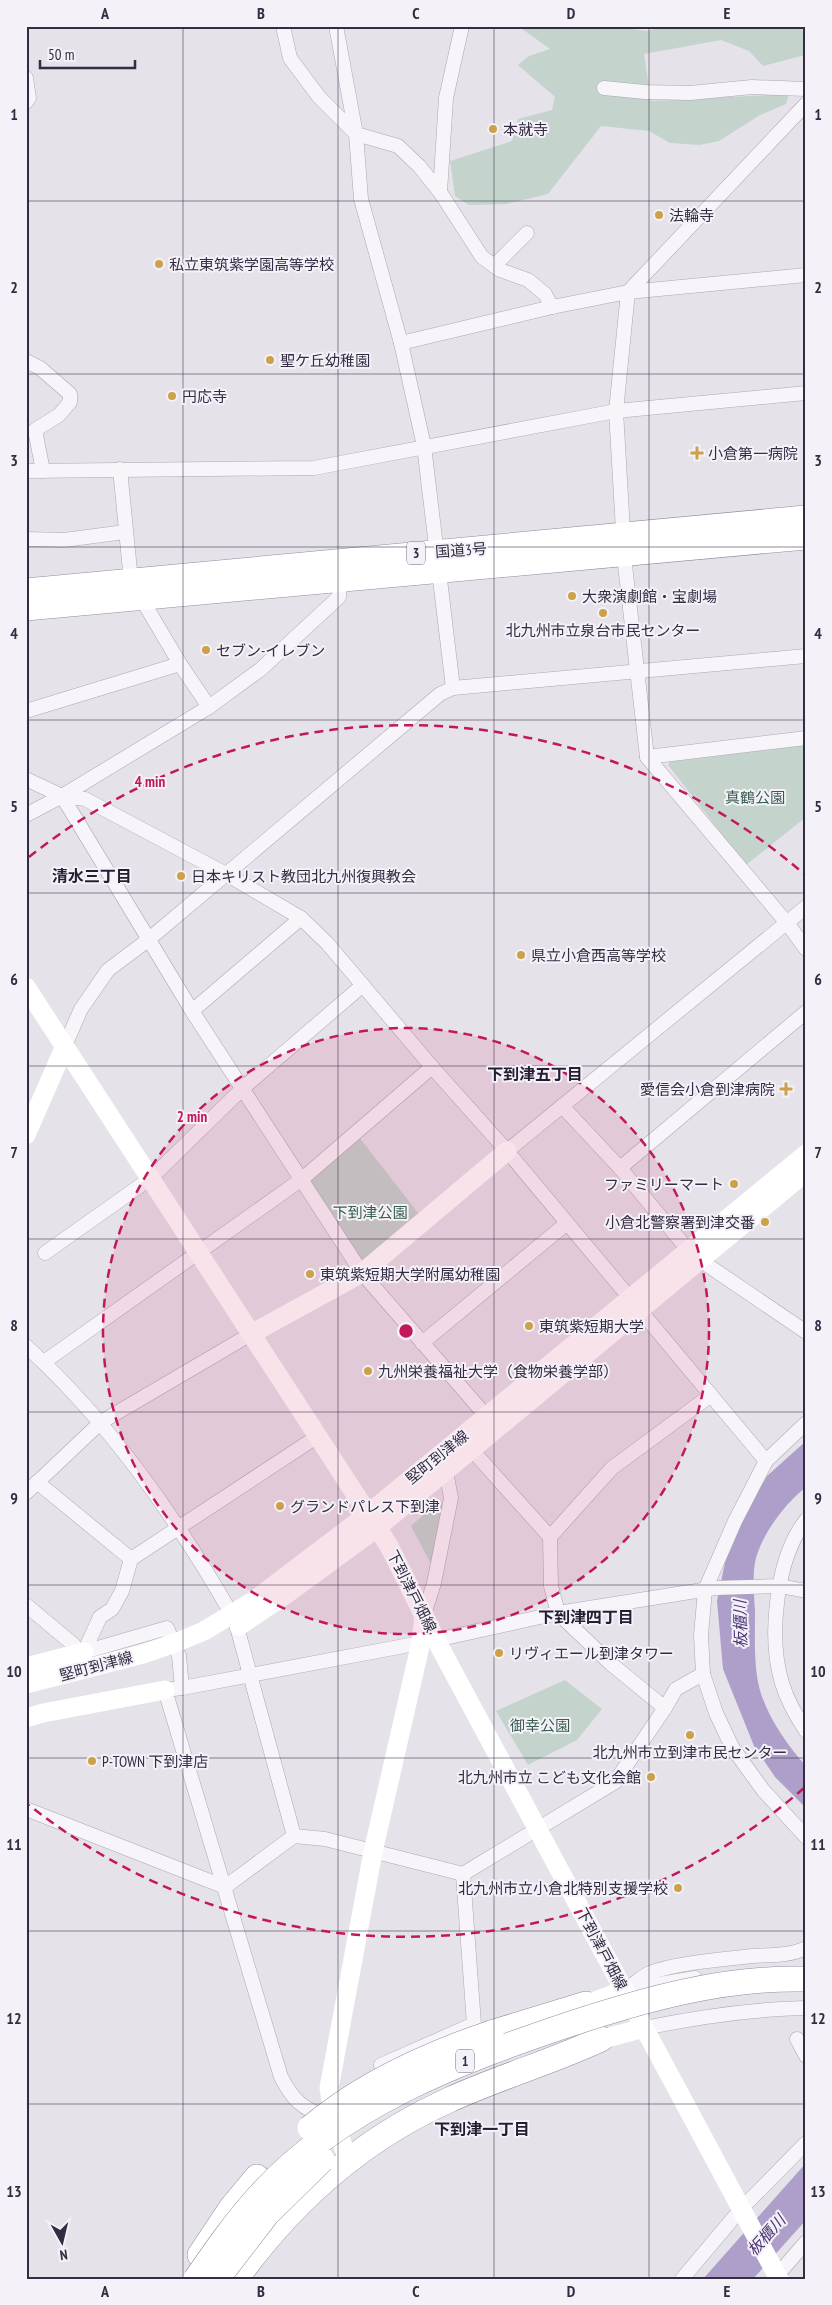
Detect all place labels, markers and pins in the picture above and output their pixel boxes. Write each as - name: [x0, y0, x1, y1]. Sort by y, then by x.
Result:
- place label: 本就寺: [503, 120, 548, 139]
- marker: 本就寺: [487, 123, 499, 135]
- place label: 法輪寺: [669, 206, 714, 225]
- marker: 法輪寺: [653, 209, 665, 221]
- place label: 私立東筑紫学園高等学校: [169, 255, 334, 274]
- marker: 私立東筑紫学園高等学校: [153, 258, 165, 270]
- place label: 聖ケ丘幼稚園: [280, 351, 370, 370]
- marker: 聖ケ丘幼稚園: [264, 354, 276, 366]
- place label: 円応寺: [182, 387, 227, 406]
- marker: 円応寺: [166, 390, 178, 402]
- place label: 小倉第一病院: [708, 444, 798, 463]
- marker: 小倉第一病院: [690, 446, 704, 460]
- place label: 大衆演劇館・宝劇場: [582, 587, 717, 606]
- marker: 大衆演劇館・宝劇場: [566, 590, 578, 602]
- marker: 北九州市立泉台市民センター: [597, 607, 609, 619]
- place label: 北九州市立泉台市民センター: [505, 621, 701, 640]
- place label: セブン-イレブン: [216, 641, 325, 660]
- marker: セブン-イレブン: [200, 644, 212, 656]
- place label: 日本キリスト教団北九州復興教会: [191, 867, 416, 886]
- marker: 日本キリスト教団北九州復興教会: [175, 870, 187, 882]
- place label: 県立小倉西高等学校: [531, 946, 666, 965]
- marker: 県立小倉西高等学校: [515, 949, 527, 961]
- place label: 愛信会小倉到津病院: [640, 1080, 775, 1099]
- marker: 愛信会小倉到津病院: [779, 1082, 793, 1096]
- place label: ファミリーマート: [604, 1175, 724, 1194]
- marker: ファミリーマート: [728, 1178, 740, 1190]
- place label: 小倉北警察署到津交番: [605, 1213, 755, 1232]
- marker: 小倉北警察署到津交番: [759, 1216, 771, 1228]
- place label: 東筑紫短期大学附属幼稚園: [320, 1265, 500, 1284]
- marker: 東筑紫短期大学附属幼稚園: [304, 1268, 316, 1280]
- place label: 東筑紫短期大学: [539, 1317, 644, 1336]
- marker: 東筑紫短期大学: [523, 1320, 535, 1332]
- centre of rings: [397, 1322, 415, 1340]
- place label: 九州栄養福祉大学（食物栄養学部）: [378, 1362, 618, 1381]
- marker: 九州栄養福祉大学（食物栄養学部）: [362, 1365, 374, 1377]
- place label: グランドパレス下到津: [290, 1497, 440, 1516]
- marker: グランドパレス下到津: [274, 1500, 286, 1512]
- place label: リヴィエール到津タワー: [509, 1644, 674, 1663]
- marker: リヴィエール到津タワー: [493, 1647, 505, 1659]
- marker: 北九州市立到津市民センター: [684, 1729, 696, 1741]
- place label: 北九州市立到津市民センター: [592, 1743, 788, 1762]
- place label: P-TOWN 下到津店: [102, 1752, 208, 1771]
- marker: P-TOWN 下到津店: [86, 1755, 98, 1767]
- place label: 北九州市立 こども文化会館: [458, 1768, 641, 1787]
- marker: 北九州市立 こども文化会館: [645, 1771, 657, 1783]
- place label: 北九州市立小倉北特別支援学校: [458, 1879, 668, 1898]
- marker: 北九州市立小倉北特別支援学校: [672, 1882, 684, 1894]

